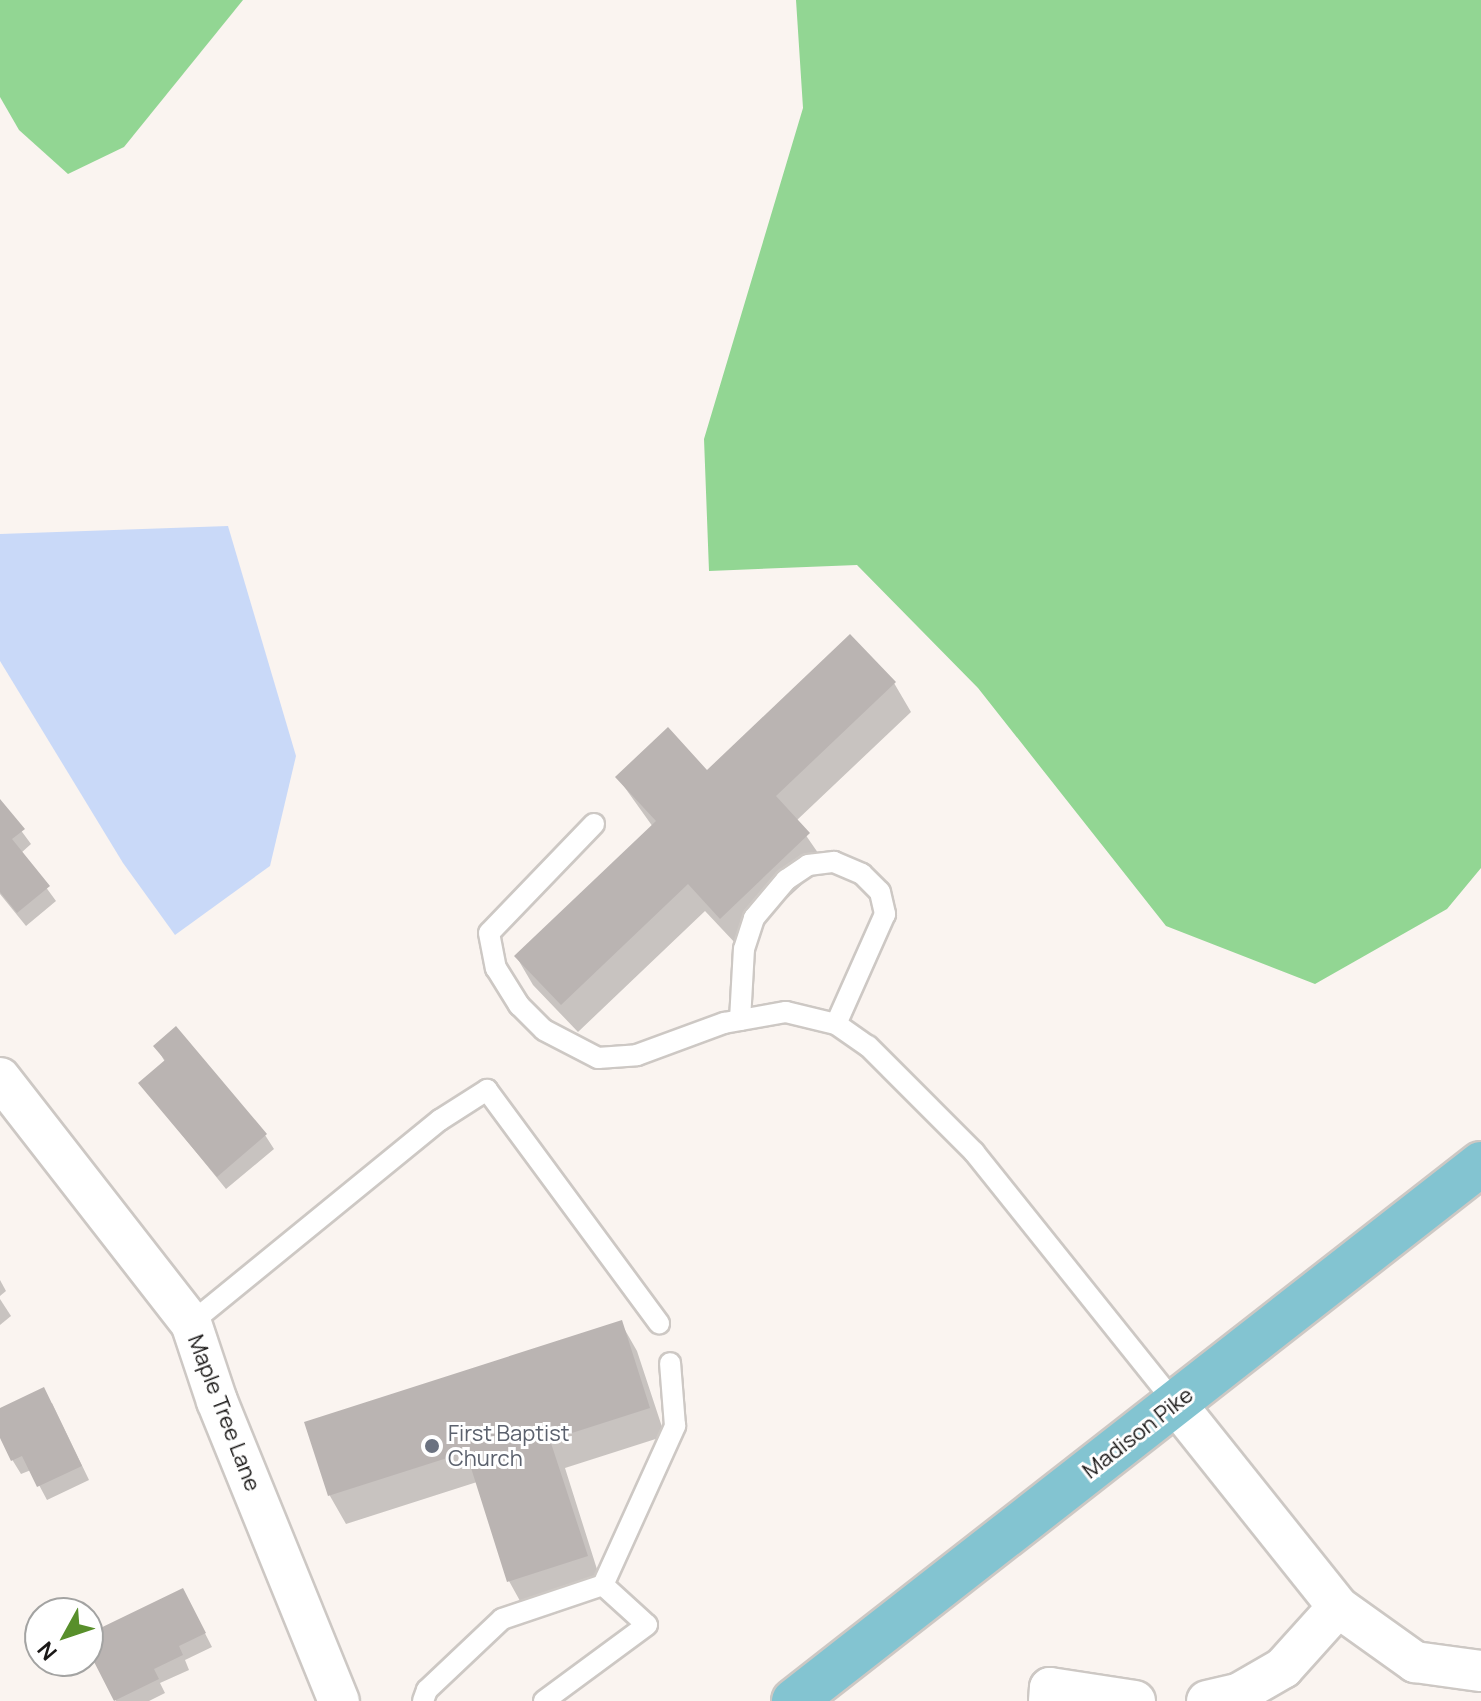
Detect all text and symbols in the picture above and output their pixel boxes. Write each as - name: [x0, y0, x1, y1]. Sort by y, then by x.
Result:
- street label: Maple Tree Lane: [182, 1331, 266, 1495]
- street label: Madison Pike: [1078, 1382, 1198, 1484]
- place label: First Baptist Church: [448, 1420, 570, 1472]
- marker: First Baptist Church: [423, 1437, 441, 1455]
- north arrow: [24, 1597, 104, 1677]
- text: N: [31, 1635, 64, 1667]

